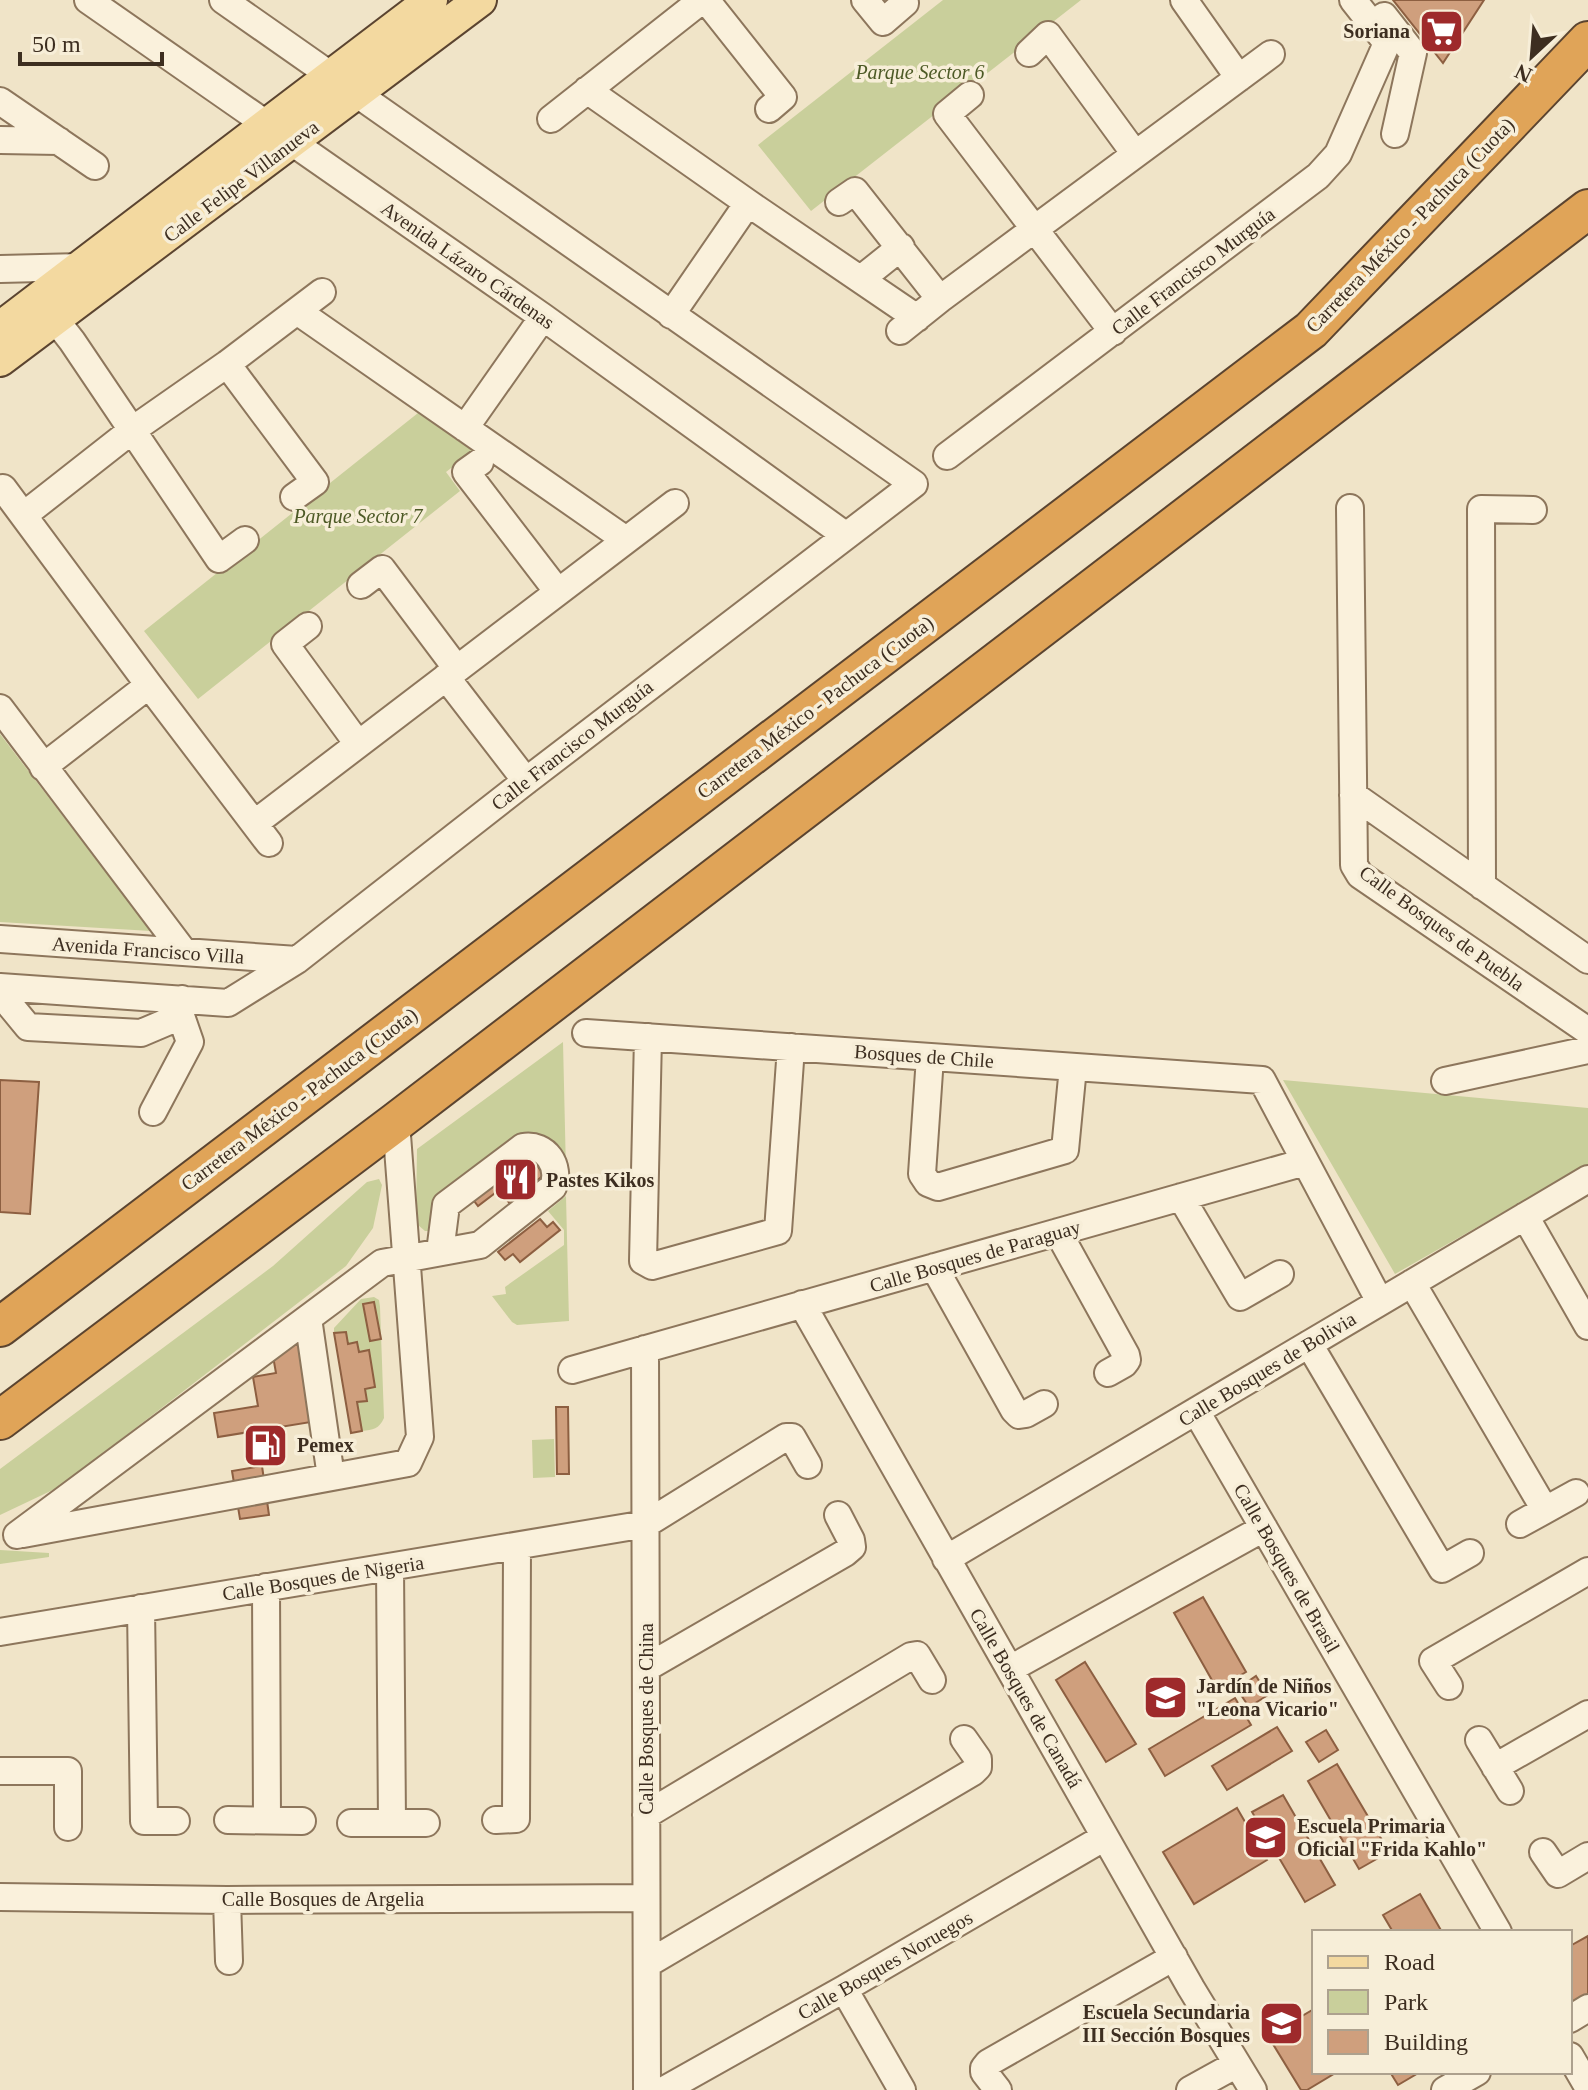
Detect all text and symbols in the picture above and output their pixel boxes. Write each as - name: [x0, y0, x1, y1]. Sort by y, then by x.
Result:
- supermarket icon: Soriana: [1417, 7, 1465, 55]
- scale bar: [20, 16, 162, 66]
- north arrow: [1492, 16, 1572, 96]
- place label: Soriana: [1343, 20, 1410, 42]
- text: 50 m: [32, 31, 81, 57]
- text: N: [1511, 59, 1536, 88]
- park label: Parque Sector 6: [854, 61, 985, 84]
- street label: Carretera México - Pachuca (Cuota): [1301, 113, 1519, 338]
- street label: Calle Felipe Villanueva: [159, 115, 324, 247]
- street label: Avenida Lázaro Cárdenas: [377, 197, 559, 333]
- street label: Calle Francisco Murguía: [1107, 202, 1280, 340]
- park label: Parque Sector 7: [292, 505, 424, 528]
- street label: Carretera México - Pachuca (Cuota): [693, 611, 938, 804]
- street label: Calle Francisco Murguía: [487, 675, 658, 816]
- street label: Calle Bosques de Puebla: [1355, 861, 1529, 996]
- street label: Avenida Francisco Villa: [51, 932, 245, 968]
- street label: Carretera México - Pachuca (Cuota): [177, 1003, 422, 1196]
- street label: Bosques de Chile: [853, 1040, 995, 1073]
- restaurant icon: Pastes Kikos: [491, 1156, 539, 1204]
- place label: Pastes Kikos: [546, 1169, 655, 1191]
- street label: Calle Bosques de Paraguay: [867, 1215, 1083, 1298]
- street label: Calle Bosques de Bolivia: [1174, 1307, 1360, 1432]
- fuel station icon: Pemex: [242, 1421, 290, 1469]
- place label: Pemex: [297, 1434, 354, 1456]
- street label: Calle Bosques de Brasil: [1229, 1480, 1345, 1657]
- street label: Calle Bosques de Nigeria: [221, 1551, 426, 1606]
- street label: Calle Bosques de Canadá: [965, 1604, 1087, 1792]
- street label: Calle Bosques de China: [635, 1623, 658, 1815]
- school or university icon: Jardín de Niños "Leona Vicario": [1141, 1673, 1189, 1721]
- place label: Jardín de Niños "Leona Vicario": [1196, 1675, 1339, 1720]
- school or university icon: Escuela Primaria Oficial "Frida Kahlo": [1242, 1813, 1290, 1861]
- place label: Escuela Primaria Oficial "Frida Kahlo": [1297, 1815, 1487, 1860]
- street label: Calle Bosques de Argelia: [222, 1888, 424, 1911]
- street label: Calle Bosques Noruegos: [794, 1906, 977, 2025]
- legend: [1312, 1930, 1572, 2074]
- text: Road: [1384, 1949, 1435, 1975]
- text: Park: [1384, 1989, 1428, 2015]
- school or university icon: Escuela Secundaria III Sección Bosques: [1257, 1999, 1305, 2047]
- place label: Escuela Secundaria III Sección Bosques: [1082, 2001, 1250, 2047]
- text: Building: [1384, 2029, 1468, 2055]

